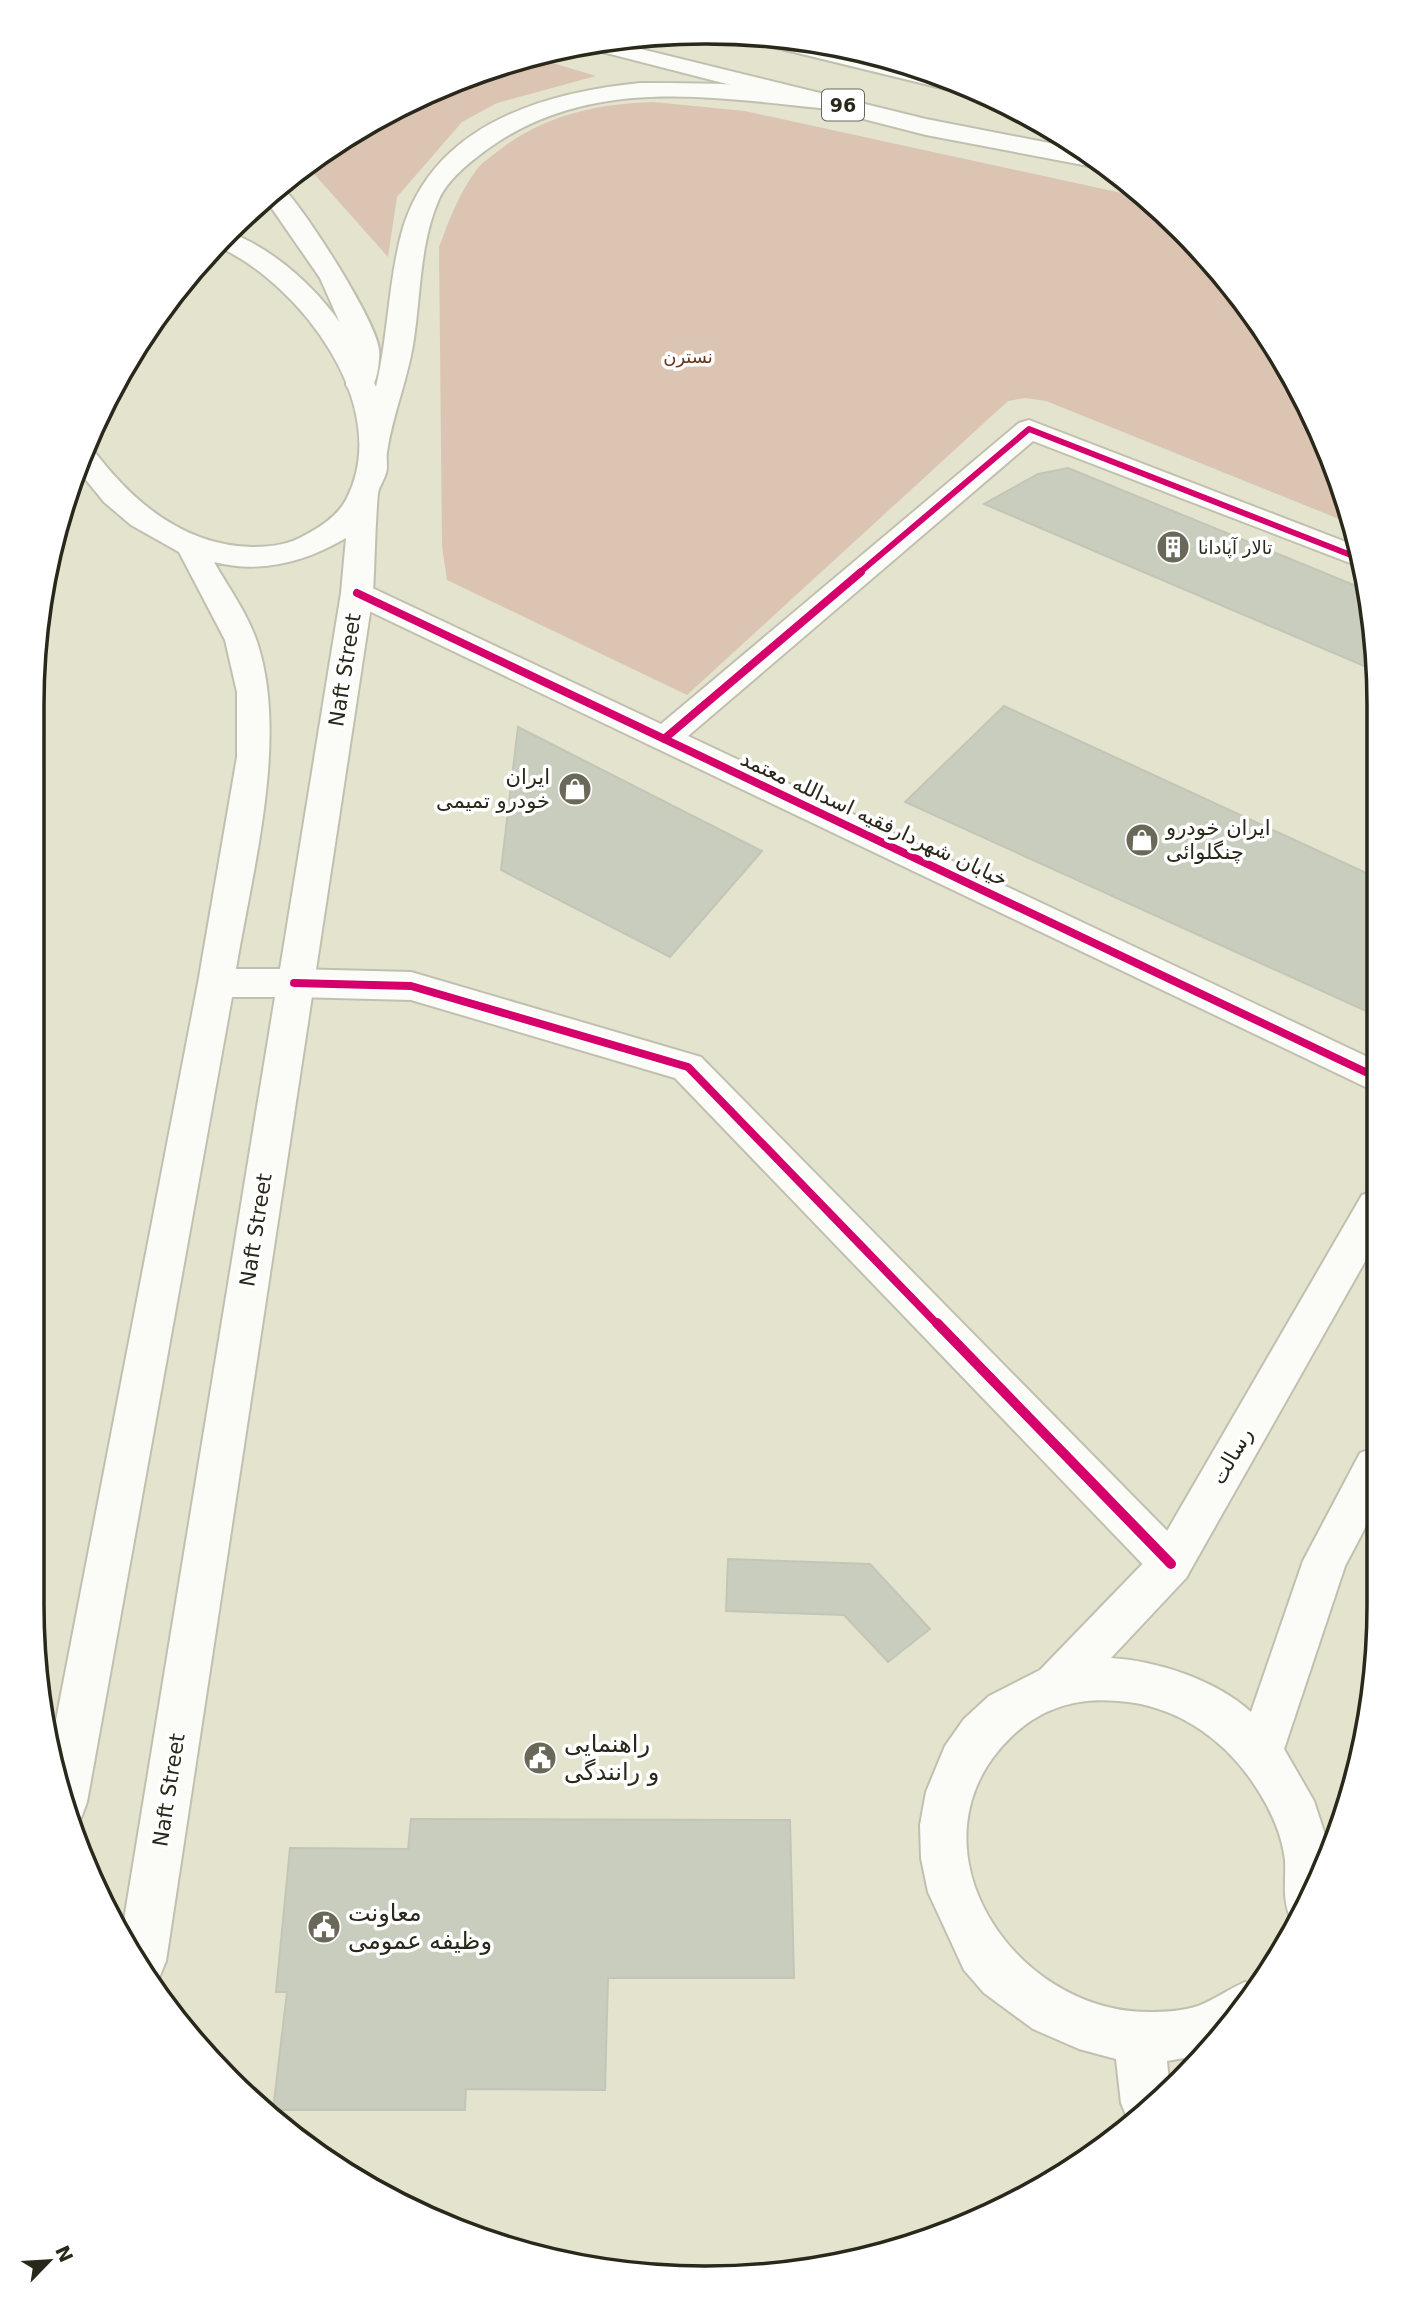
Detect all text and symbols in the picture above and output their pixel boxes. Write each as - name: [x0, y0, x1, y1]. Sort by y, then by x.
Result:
- road number: 96: [822, 90, 864, 120]
- park label: نسترن: [663, 346, 713, 368]
- building icon: تالار آپادانا: [1154, 528, 1192, 566]
- place label: تالار آپادانا: [1198, 536, 1272, 559]
- street label: Naft Street: [324, 612, 366, 728]
- street label: خیابان شهردارفقیه اسدالله معتمد: [737, 746, 1011, 892]
- place label: ایران خودرو تمیمی: [436, 765, 550, 813]
- shop icon: ایران خودرو تمیمی: [556, 770, 594, 808]
- place label: ایران خودرو چنگلوائی: [1165, 816, 1271, 864]
- shop icon: ایران خودرو چنگلوائی: [1123, 821, 1161, 859]
- street label: Naft Street: [235, 1172, 277, 1288]
- street label: رسالت: [1206, 1424, 1258, 1488]
- place label: راهنمایی و رانندگی: [564, 1730, 659, 1786]
- street label: Naft Street: [148, 1732, 190, 1848]
- public building icon: راهنمایی و رانندگی: [521, 1739, 559, 1777]
- place label: معاونت وظیفه عمومی: [348, 1899, 492, 1955]
- public building icon: معاونت وظیفه عمومی: [305, 1908, 343, 1946]
- north arrow: [14, 2226, 84, 2296]
- text: N: [51, 2242, 78, 2266]

